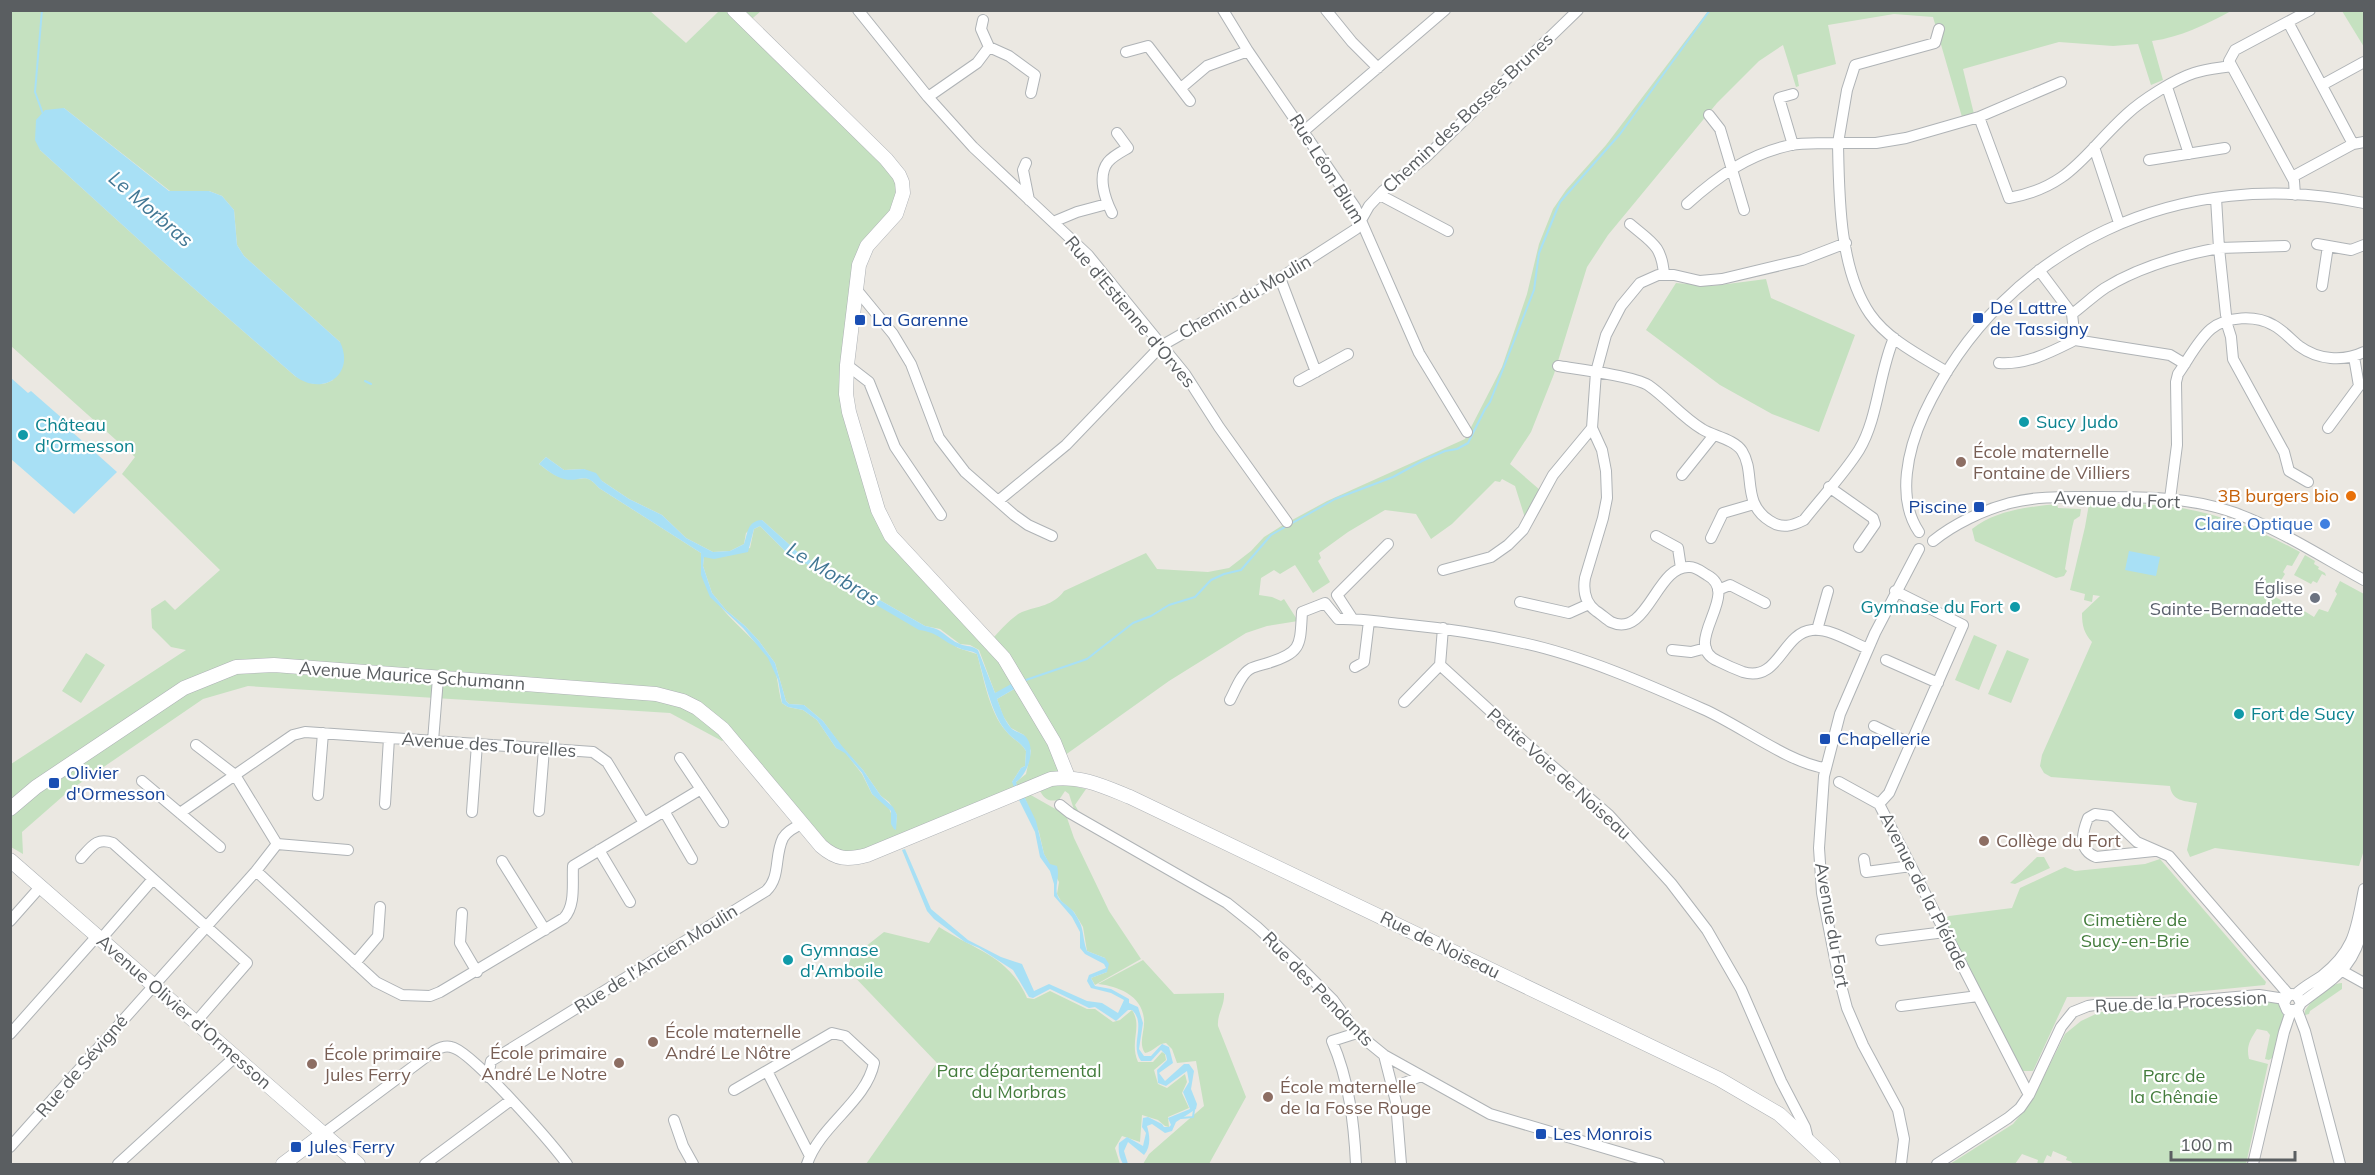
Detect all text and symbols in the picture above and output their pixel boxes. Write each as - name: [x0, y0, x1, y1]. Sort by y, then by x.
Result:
- street label: Chemin des Basses Brunes: [1378, 27, 1558, 198]
- street label: Rue Léon Blum: [1285, 110, 1370, 228]
- water label: Le Morbras: [104, 165, 199, 252]
- street label: Rue d'Estienne d'Orves: [1060, 231, 1201, 392]
- street label: Chemin du Moulin: [1174, 249, 1315, 344]
- place label: De Lattre de Tassigny: [1990, 296, 2089, 340]
- place label: La Garenne: [872, 308, 968, 331]
- marker: De Lattre de Tassigny: [1971, 311, 1985, 325]
- marker: La Garenne: [853, 313, 867, 327]
- place label: Sucy Judo: [2036, 410, 2118, 433]
- place label: Château d'Ormesson: [35, 413, 135, 457]
- marker: Sucy Judo: [2017, 415, 2031, 429]
- marker: Château d'Ormesson: [16, 428, 30, 442]
- place label: École maternelle Fontaine de Villiers: [1973, 440, 2130, 484]
- marker: École maternelle Fontaine de Villiers: [1954, 455, 1968, 469]
- place label: 3B burgers bio: [2218, 484, 2339, 507]
- street label: Avenue du Fort: [2053, 486, 2181, 513]
- marker: 3B burgers bio: [2344, 489, 2358, 503]
- place label: Piscine: [1909, 495, 1967, 518]
- marker: Piscine: [1972, 500, 1986, 514]
- place label: Claire Optique: [2194, 512, 2313, 535]
- marker: Claire Optique: [2318, 517, 2332, 531]
- water label: Le Morbras: [782, 536, 884, 611]
- place label: Église Sainte-Bernadette: [2150, 576, 2303, 620]
- marker: Église Sainte-Bernadette: [2308, 591, 2322, 605]
- place label: Gymnase du Fort: [1860, 595, 2003, 618]
- marker: Gymnase du Fort: [2008, 600, 2022, 614]
- street label: Avenue Maurice Schumann: [298, 656, 526, 695]
- place label: Fort de Sucy: [2251, 702, 2355, 725]
- street label: Petite Voie de Noiseau: [1482, 703, 1636, 844]
- marker: Fort de Sucy: [2232, 707, 2246, 721]
- street label: Avenue des Tourelles: [401, 727, 577, 762]
- place label: Chapellerie: [1837, 727, 1930, 750]
- marker: Chapellerie: [1818, 732, 1832, 746]
- place label: Olivier d'Ormesson: [66, 761, 166, 805]
- marker: Olivier d'Ormesson: [47, 776, 61, 790]
- street label: Avenue de la Pléiade: [1875, 808, 1974, 973]
- place label: Collège du Fort: [1996, 829, 2121, 852]
- marker: Collège du Fort: [1977, 834, 1991, 848]
- street label: Avenue du Fort: [1810, 861, 1855, 989]
- street label: Rue de l'Ancien Moulin: [570, 899, 742, 1018]
- street label: Rue de Noiseau: [1377, 906, 1504, 984]
- park label: Cimetière de Sucy-en-Brie: [2081, 908, 2189, 952]
- street label: Rue des Pendants: [1258, 927, 1379, 1051]
- street label: Avenue Olivier d'Ormesson: [92, 929, 276, 1094]
- place label: Gymnase d'Amboile: [800, 938, 883, 982]
- marker: Gymnase d'Amboile: [781, 953, 795, 967]
- street label: Rue de la Procession: [2094, 986, 2268, 1017]
- street label: Rue de Sévigné: [31, 1010, 132, 1122]
- place label: École maternelle André Le Nôtre: [665, 1020, 801, 1064]
- marker: École maternelle André Le Nôtre: [646, 1035, 660, 1049]
- place label: École primaire André Le Notre: [481, 1041, 607, 1085]
- place label: École primaire Jules Ferry: [324, 1042, 441, 1086]
- marker: École primaire André Le Notre: [612, 1056, 626, 1070]
- marker: École primaire Jules Ferry: [305, 1057, 319, 1071]
- park label: Parc départemental du Morbras: [937, 1059, 1101, 1103]
- park label: Parc de la Chênaie: [2130, 1064, 2218, 1108]
- place label: École maternelle de la Fosse Rouge: [1280, 1075, 1431, 1119]
- marker: École maternelle de la Fosse Rouge: [1261, 1090, 1275, 1104]
- place label: Les Monrois: [1553, 1122, 1652, 1145]
- scale bar: [2171, 1124, 2296, 1162]
- marker: Les Monrois: [1534, 1127, 1548, 1141]
- text: 100 m: [2180, 1133, 2233, 1156]
- place label: Jules Ferry: [308, 1135, 395, 1158]
- marker: Jules Ferry: [289, 1140, 303, 1154]

